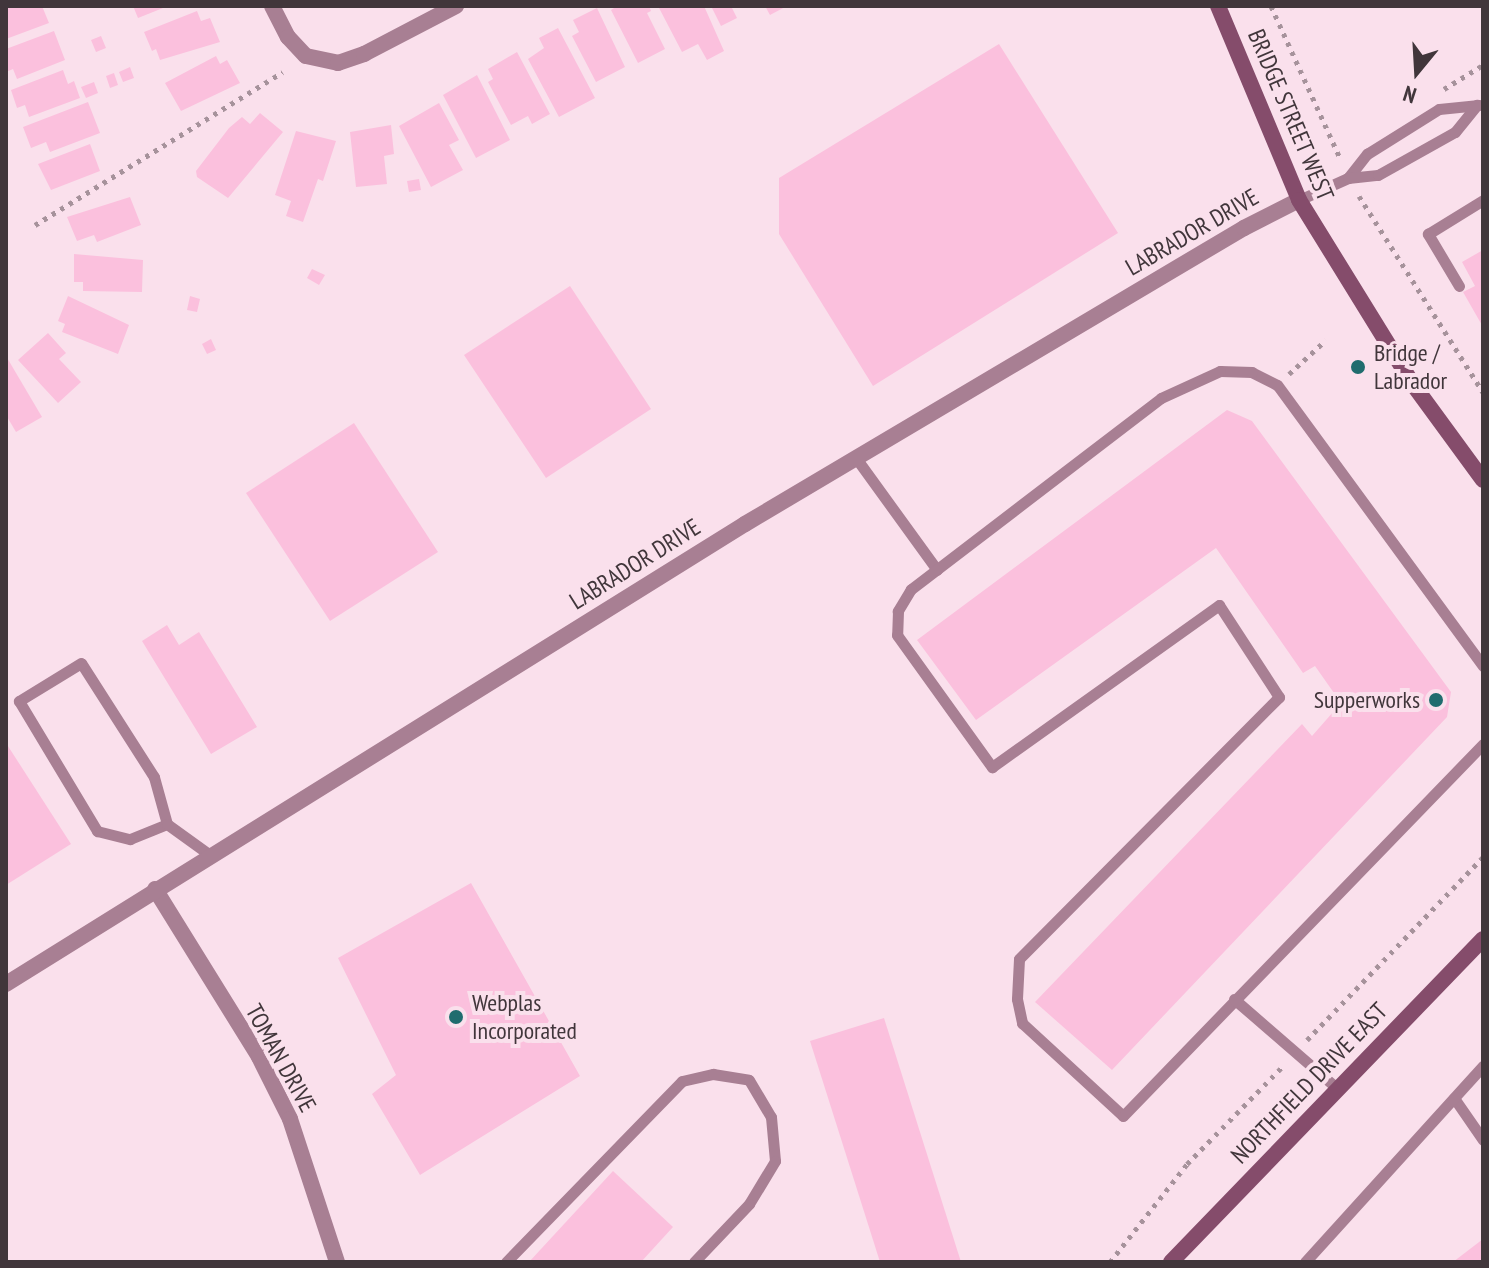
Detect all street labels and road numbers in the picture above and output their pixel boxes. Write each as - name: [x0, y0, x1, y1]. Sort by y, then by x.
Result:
- street label: BRIDGE STREET WEST: [1242, 24, 1340, 206]
- street label: LABRADOR DRIVE: [1120, 182, 1264, 282]
- street label: LABRADOR DRIVE: [564, 512, 706, 616]
- street label: NORTHFIELD DRIVE EAST: [1225, 997, 1393, 1169]
- street label: TOMAN DRIVE: [240, 999, 322, 1117]

